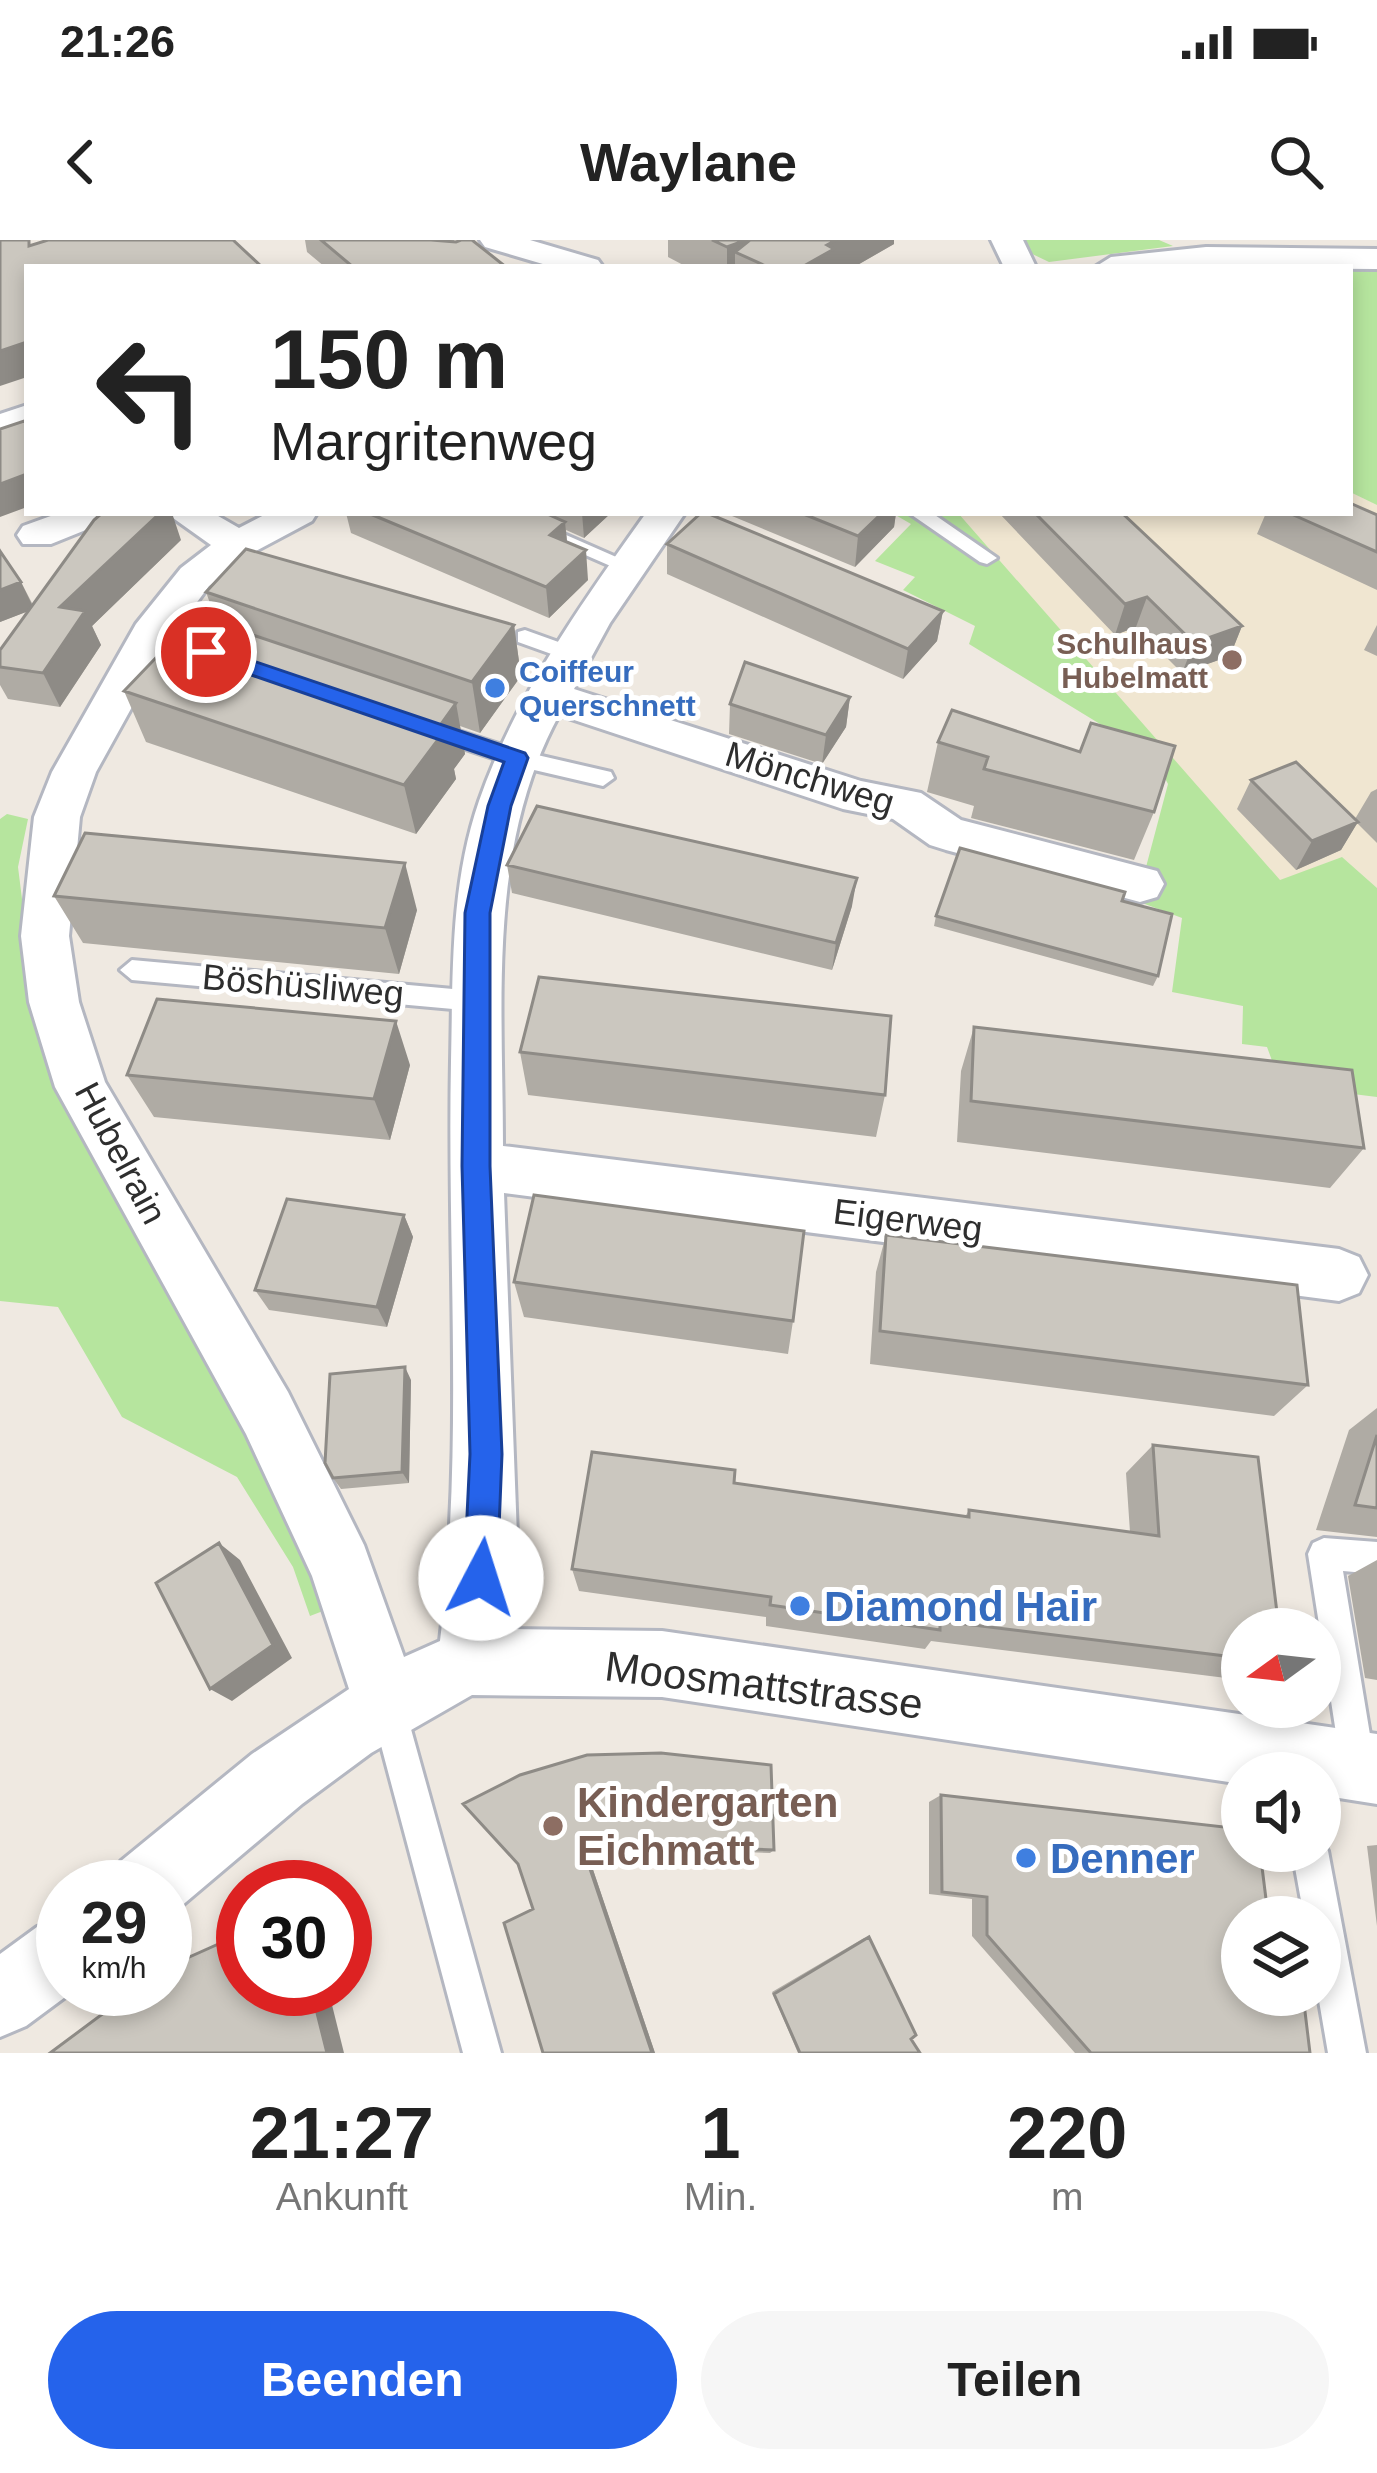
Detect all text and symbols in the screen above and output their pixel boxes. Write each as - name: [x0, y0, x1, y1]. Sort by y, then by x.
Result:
- text: 21:26: [60, 16, 175, 67]
- icon: back: [48, 129, 114, 195]
- icon: search: [1263, 129, 1329, 195]
- text: Waylane: [580, 132, 797, 192]
- icon: left: [72, 312, 228, 468]
- text: 150 m: [270, 312, 508, 406]
- text: Margritenweg: [270, 411, 597, 471]
- pin: [155, 601, 257, 703]
- icon: arrive: [173, 619, 239, 685]
- place label: Schulhaus Hubelmatt: [1056, 627, 1208, 694]
- marker: Schulhaus Hubelmatt: [1219, 647, 1245, 673]
- place label: Coiffeur Querschnett: [519, 655, 696, 722]
- marker: Coiffeur Querschnett: [482, 675, 508, 701]
- street label: Mönchweg: [721, 733, 899, 823]
- street label: Böshüsliweg: [201, 956, 405, 1014]
- street label: Hubelrain: [67, 1075, 175, 1231]
- street label: Eigerweg: [831, 1191, 985, 1249]
- position arrow: [418, 1515, 544, 1641]
- place label: Diamond Hair: [824, 1583, 1097, 1630]
- marker: Diamond Hair: [787, 1593, 813, 1619]
- north arrow: [1221, 1608, 1341, 1728]
- map controls: [1221, 1608, 1341, 2016]
- street label: Moosmattstrasse: [602, 1642, 926, 1728]
- button: sound: [1221, 1752, 1341, 1872]
- place label: Kindergarten Eichmatt: [577, 1779, 838, 1874]
- marker: Kindergarten Eichmatt: [540, 1813, 566, 1839]
- place label: Denner: [1050, 1835, 1195, 1882]
- marker: Denner: [1013, 1845, 1039, 1871]
- speed limit sign: 30: [216, 1860, 372, 2016]
- text: 29: [81, 1889, 147, 1956]
- button: layers: [1221, 1896, 1341, 2016]
- text: km/h: [81, 1951, 147, 1984]
- text: 21:27: [250, 2093, 434, 2173]
- text: 1: [700, 2093, 741, 2173]
- text: 220: [1007, 2093, 1127, 2173]
- text: Ankunft: [276, 2175, 408, 2218]
- text: Min.: [684, 2175, 757, 2218]
- text: m: [1051, 2175, 1083, 2218]
- button: Beenden: [48, 2311, 677, 2449]
- button: Teilen: [701, 2311, 1329, 2449]

